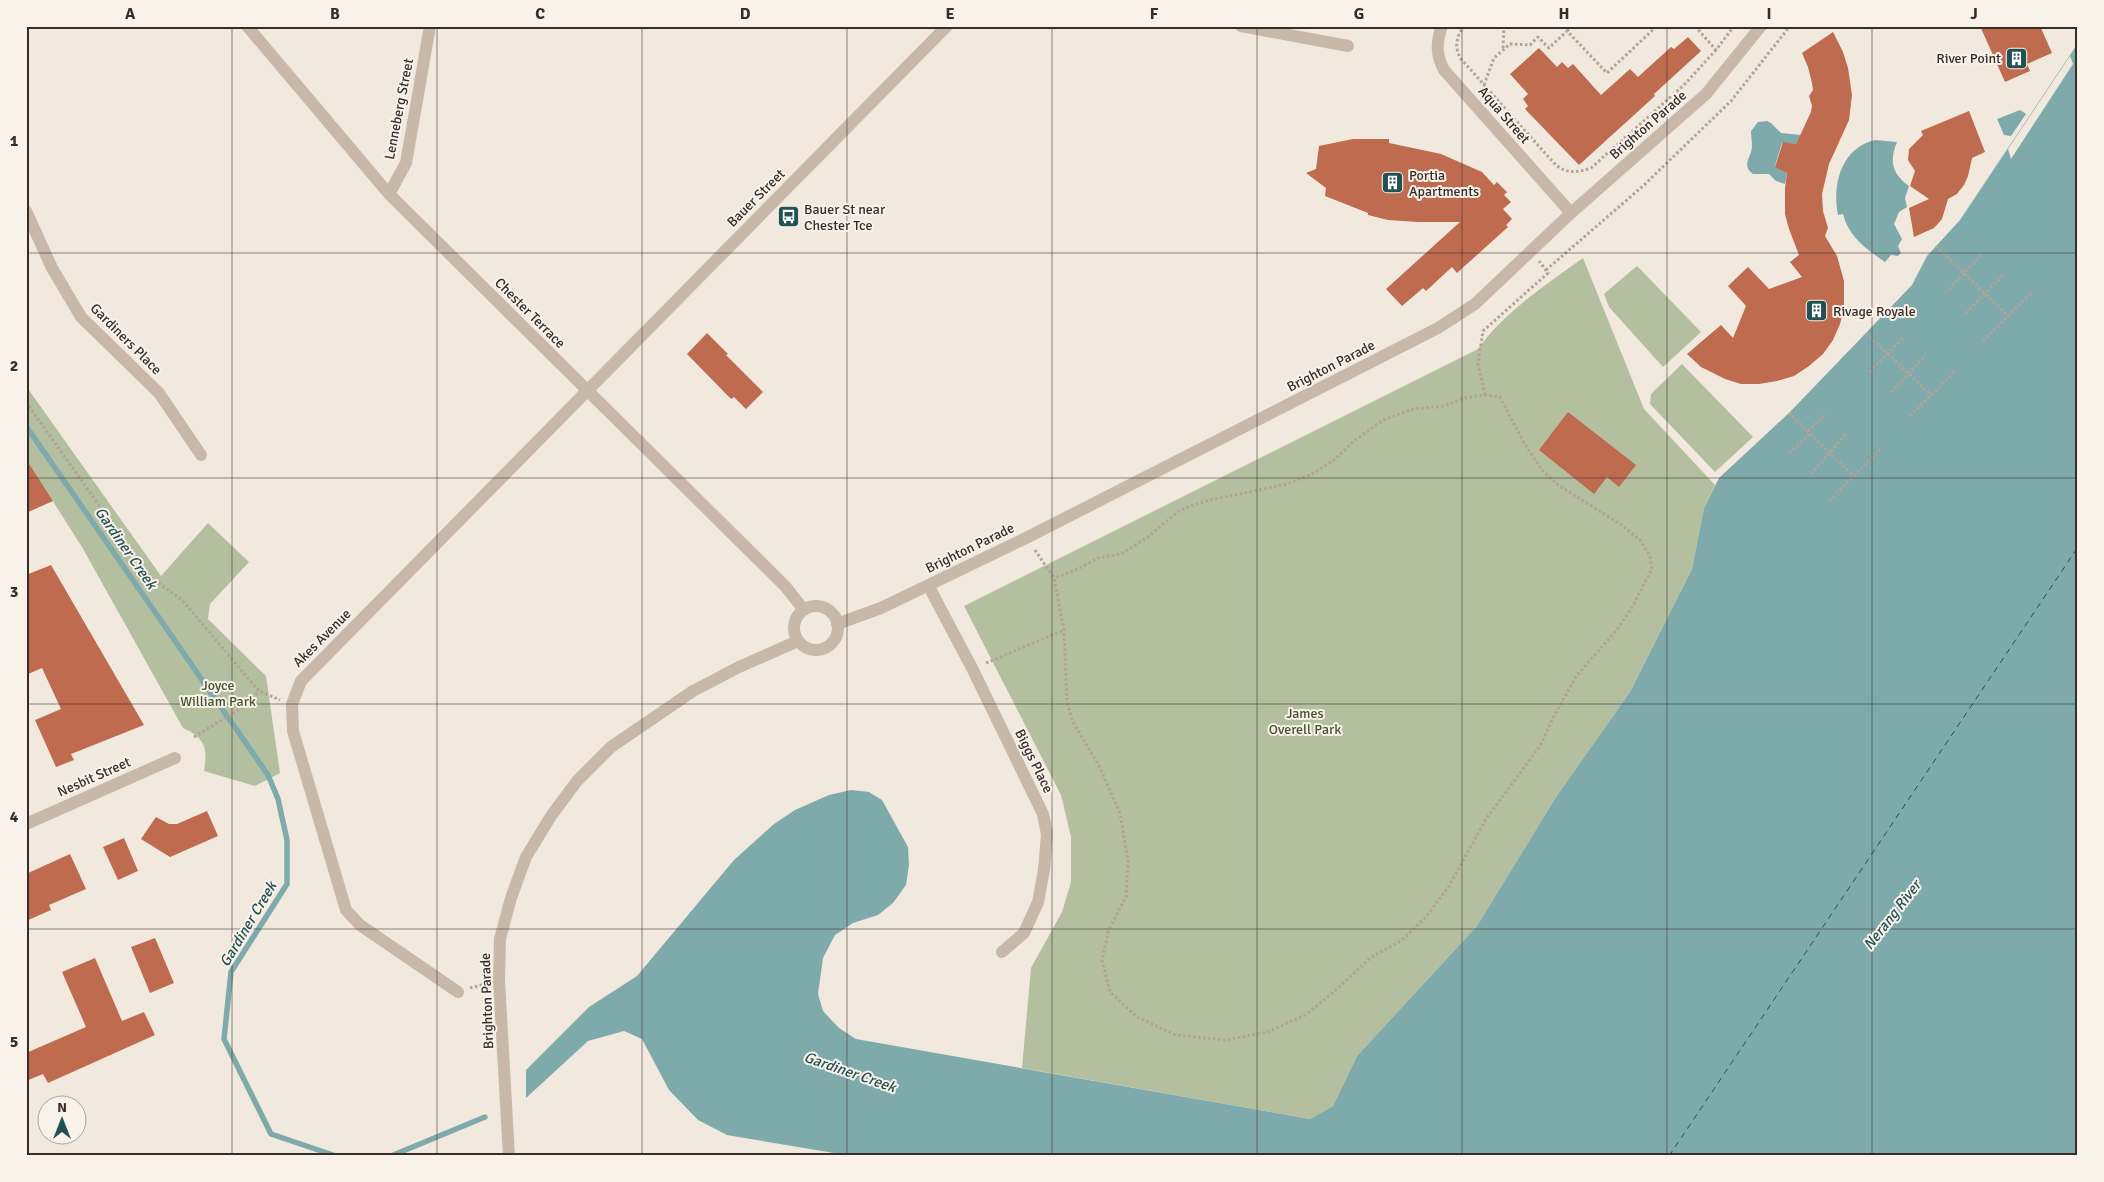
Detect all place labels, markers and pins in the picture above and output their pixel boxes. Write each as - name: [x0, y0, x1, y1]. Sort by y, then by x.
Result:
- building icon: River Point: [2005, 46, 2029, 70]
- place label: River Point: [1936, 50, 2001, 67]
- place label: Portia Apartments: [1409, 167, 1479, 200]
- building icon: Portia Apartments: [1381, 171, 1405, 195]
- place label: Bauer St near Chester Tce: [804, 201, 886, 234]
- bus stop icon: Bauer St near Chester Tce: [776, 205, 800, 229]
- building icon: Rivage Royale: [1805, 299, 1829, 323]
- place label: Rivage Royale: [1833, 303, 1916, 320]

